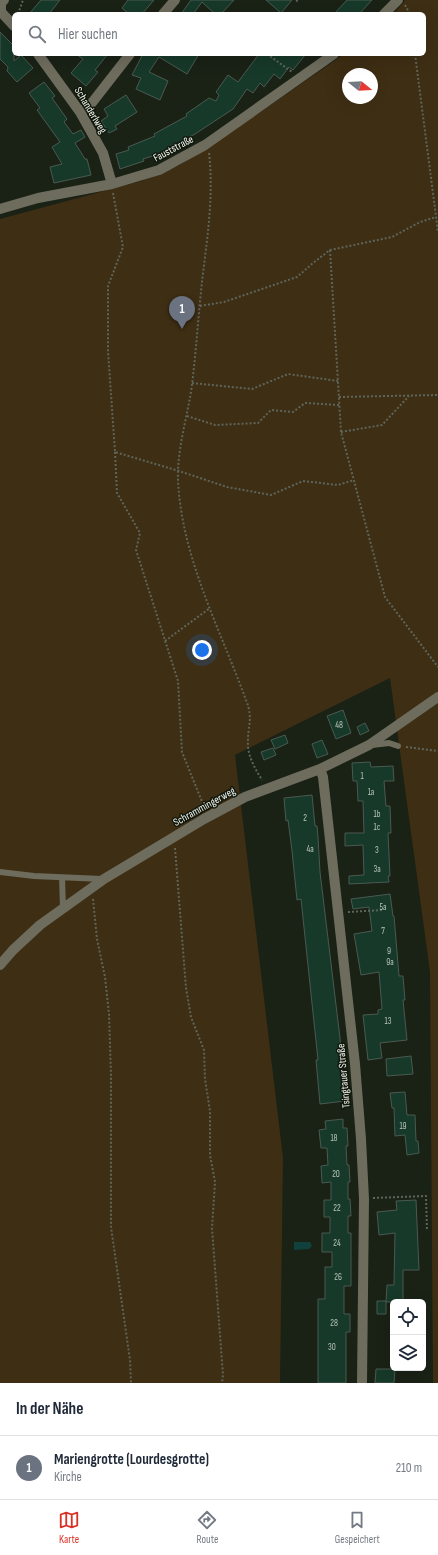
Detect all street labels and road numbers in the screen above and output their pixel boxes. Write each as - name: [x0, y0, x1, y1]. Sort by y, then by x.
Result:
- street label: Schanderlweg: [72, 85, 110, 136]
- street label: Fauststraße: [151, 132, 196, 164]
- street label: Schrammingerweg: [171, 784, 238, 829]
- street label: Tsingtauer Straße: [334, 1043, 353, 1109]

